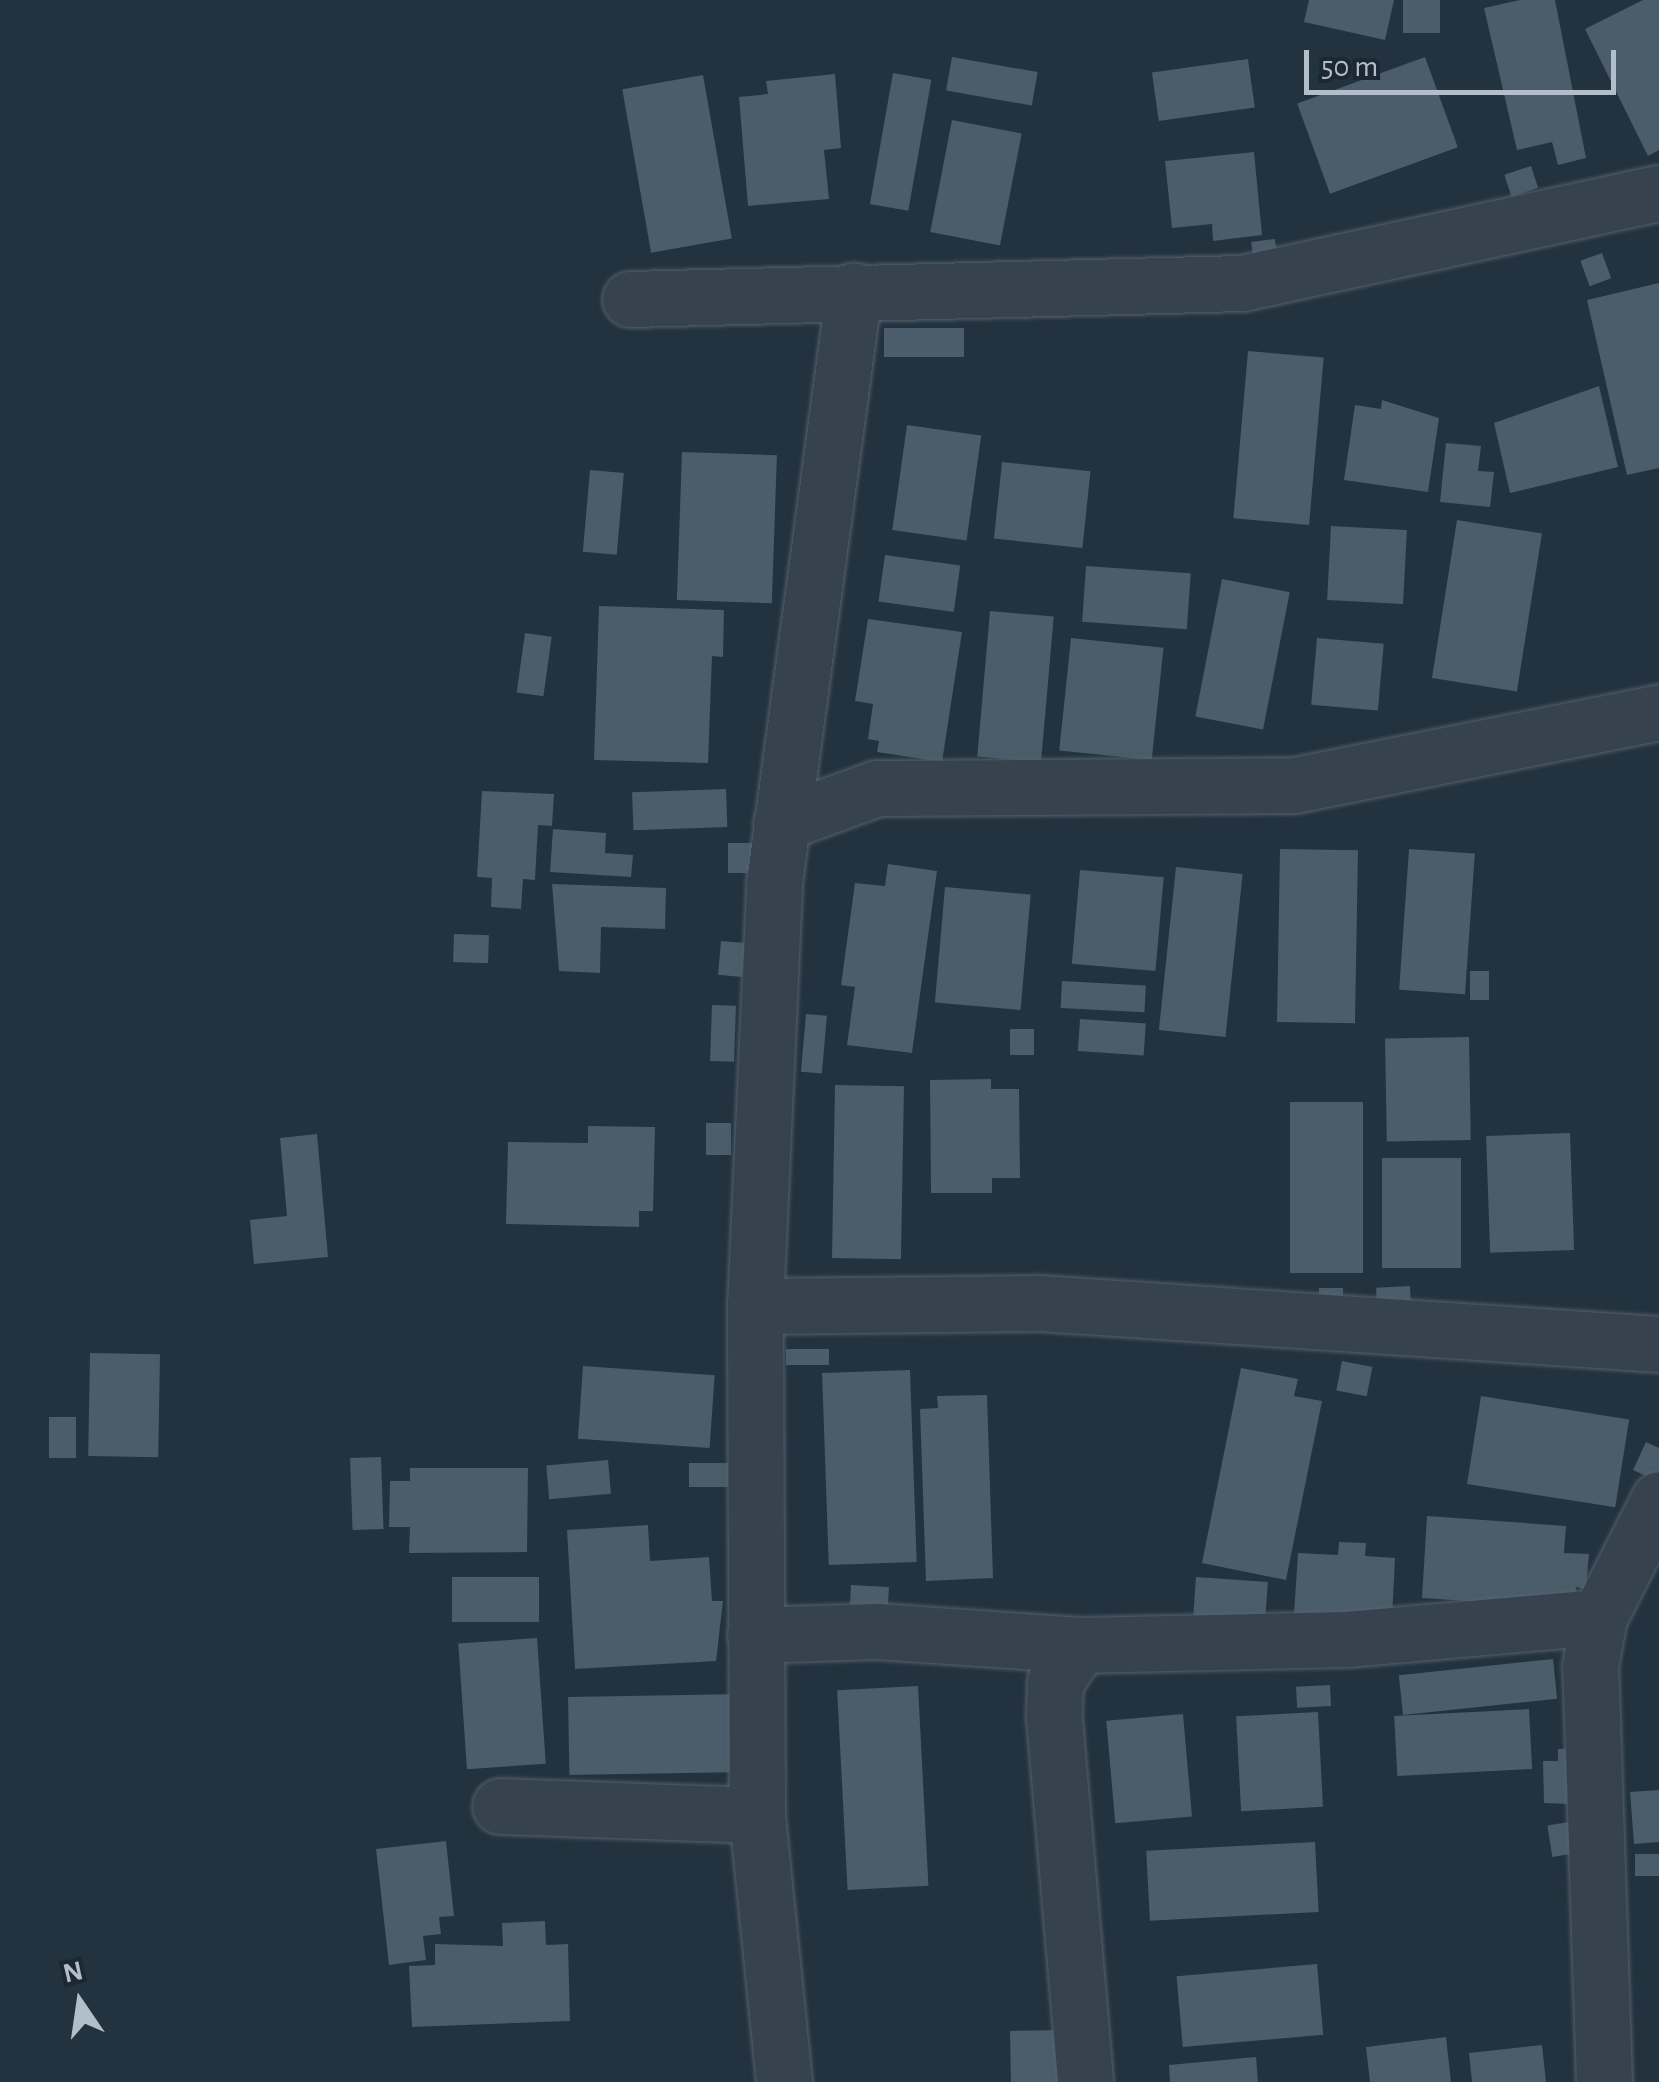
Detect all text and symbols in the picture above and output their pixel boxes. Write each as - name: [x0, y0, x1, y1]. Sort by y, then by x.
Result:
- scale bar: [1309, 30, 1622, 92]
- text: 50 m: [1321, 52, 1378, 82]
- north arrow: [30, 1952, 130, 2052]
- text: N: [61, 1957, 86, 1989]

